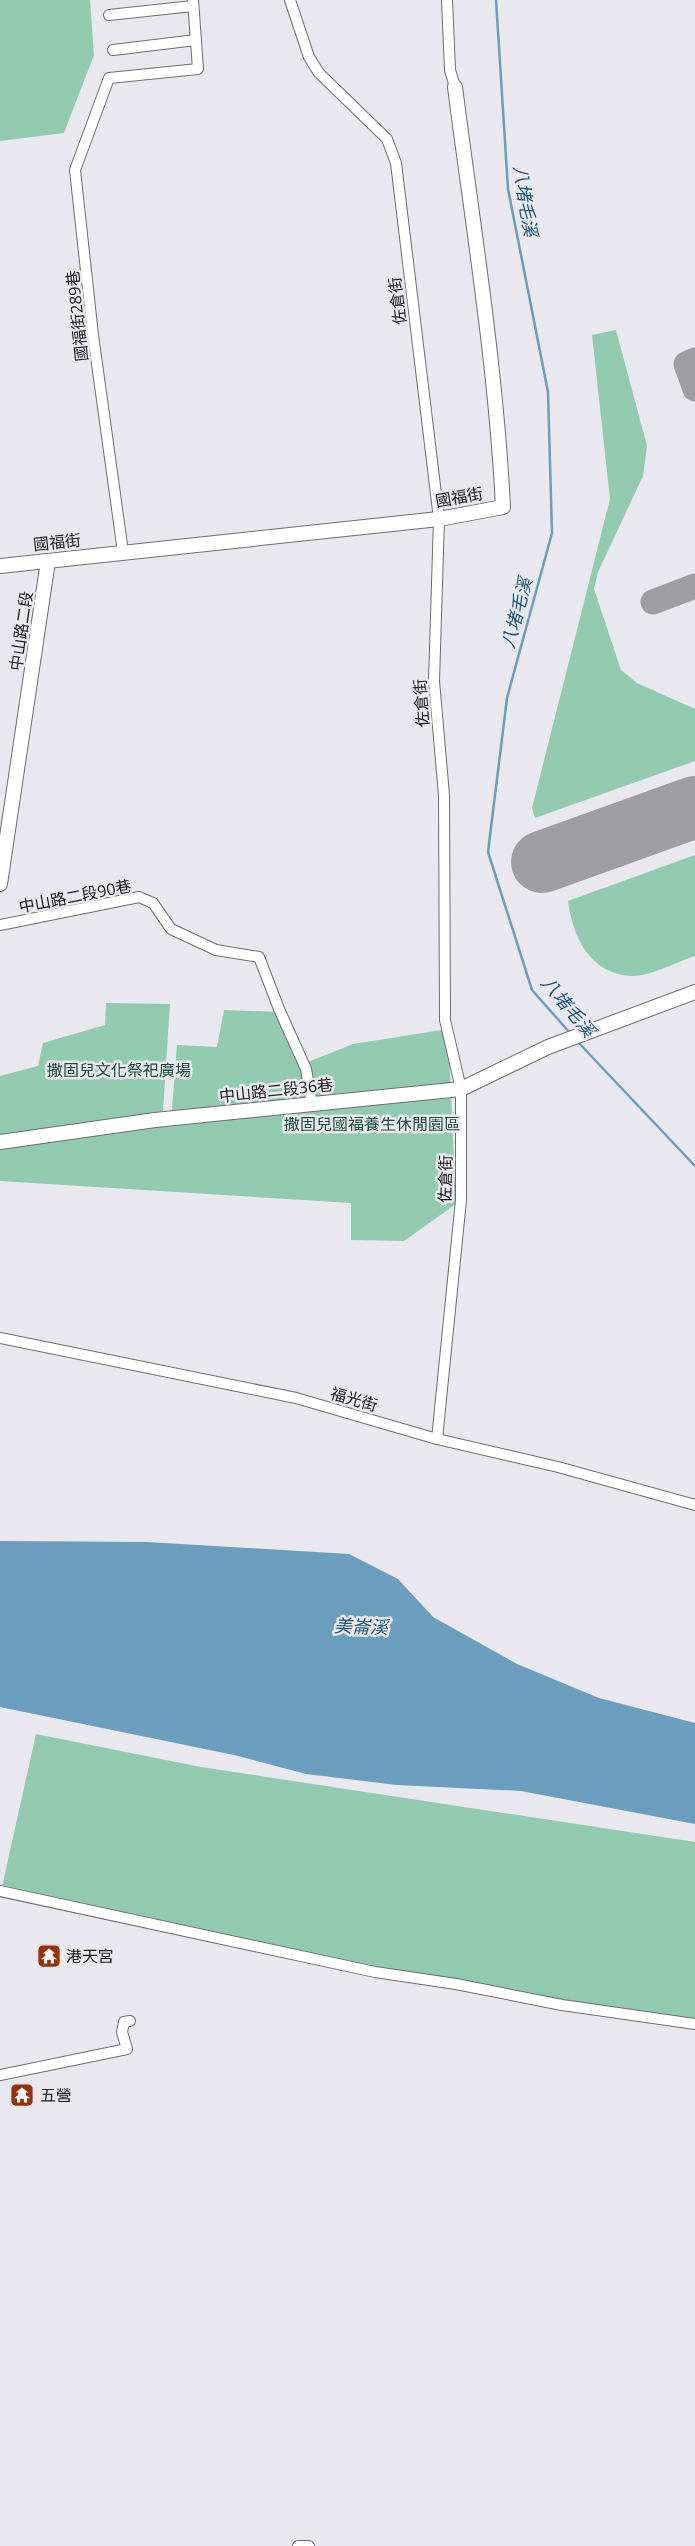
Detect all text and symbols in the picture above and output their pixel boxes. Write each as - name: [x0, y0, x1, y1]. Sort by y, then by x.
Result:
- water label: 八堵毛溪: [509, 163, 544, 241]
- street label: 國福街289巷: [61, 269, 93, 363]
- street label: 佐倉街: [383, 276, 411, 326]
- street label: 國福街: [433, 482, 485, 512]
- street label: 國福街: [32, 529, 82, 555]
- water label: 八堵毛溪: [495, 572, 538, 651]
- street label: 中山路二段: [5, 590, 37, 672]
- street label: 佐倉街: [408, 678, 434, 728]
- street label: 中山路二段90巷: [17, 874, 133, 918]
- water label: 八堵毛溪: [536, 971, 603, 1044]
- park label: 撒固兒文化祭祀廣場: [47, 1059, 191, 1081]
- street label: 中山路二段36巷: [218, 1073, 334, 1107]
- park label: 撒固兒國福養生休閒園區: [284, 1113, 460, 1135]
- street label: 佐倉街: [434, 1155, 456, 1203]
- street label: 福光街: [328, 1382, 380, 1416]
- water label: 美崙溪: [334, 1613, 391, 1639]
- temple icon: 港天宮: [36, 1943, 62, 1969]
- place label: 港天宮: [66, 1945, 114, 1967]
- temple icon: 五營: [9, 2082, 35, 2108]
- place label: 五營: [40, 2084, 72, 2106]

